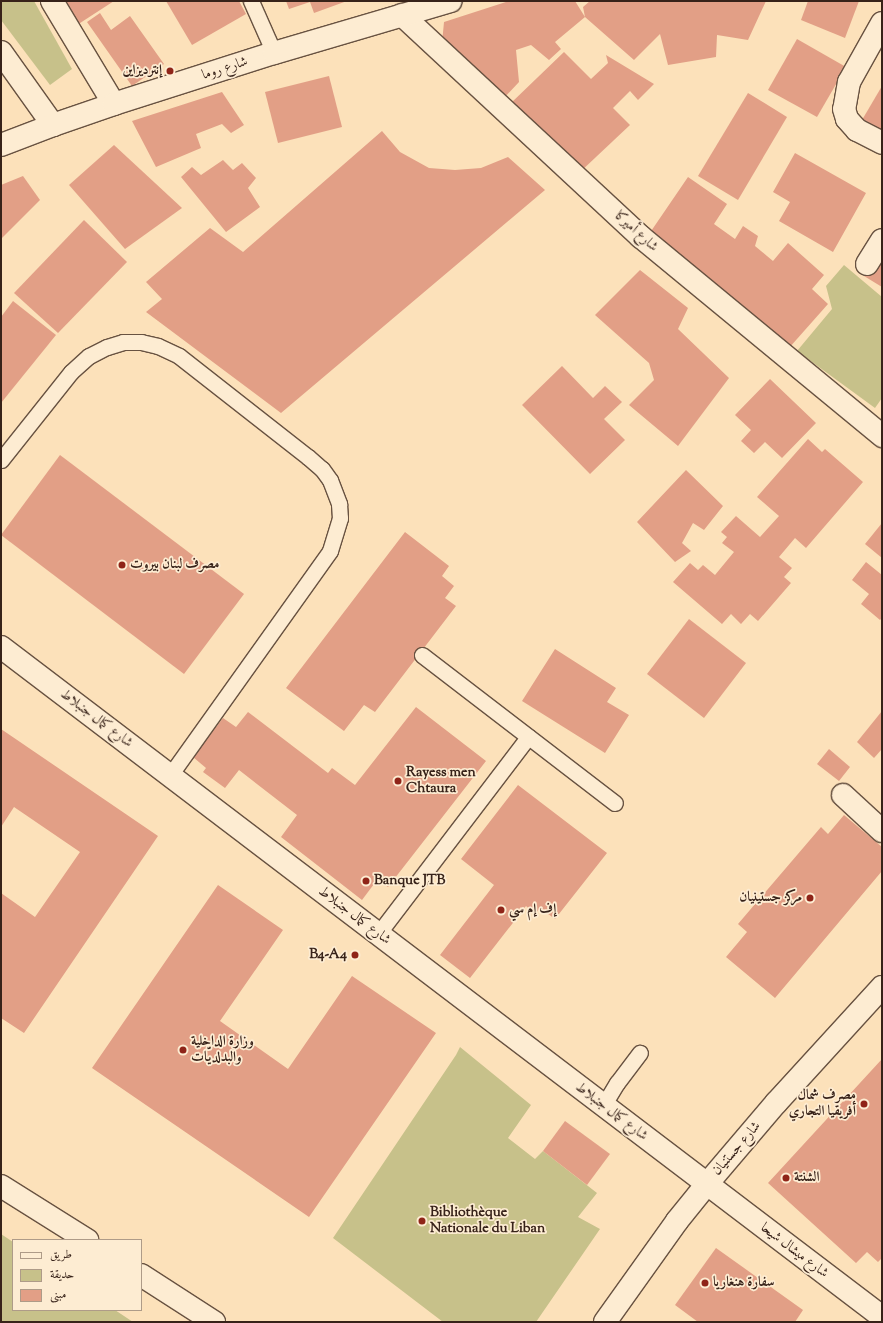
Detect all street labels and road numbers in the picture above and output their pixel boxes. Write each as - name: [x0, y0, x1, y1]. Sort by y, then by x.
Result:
- street label: شارع روما: [200, 54, 250, 84]
- street label: شارع أميركا: [611, 208, 661, 256]
- street label: شارع كمال جنبلاط: [56, 686, 136, 752]
- street label: شارع كمال جنبلاط: [314, 883, 394, 949]
- street label: شارع كمال جنبلاط: [571, 1079, 651, 1145]
- street label: شارع جستنيان: [709, 1119, 765, 1179]
- street label: شارع ميشال شيحا: [757, 1220, 831, 1282]

